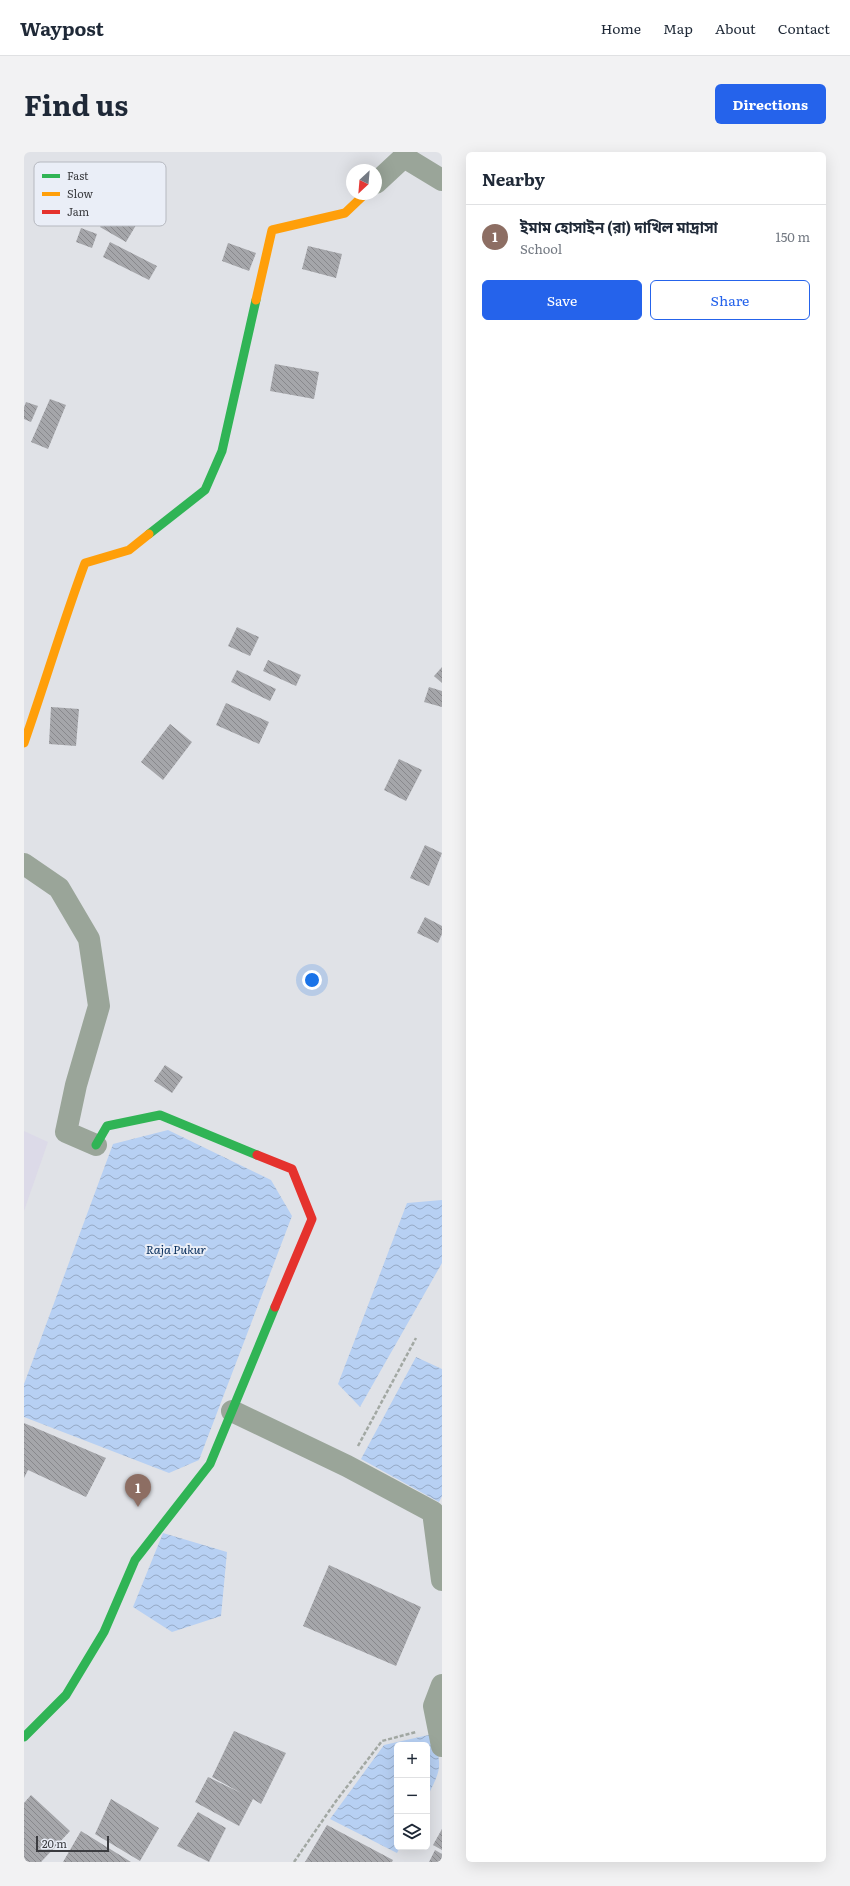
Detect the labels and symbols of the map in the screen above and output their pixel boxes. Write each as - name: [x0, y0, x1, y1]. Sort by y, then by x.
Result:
- legend: [34, 162, 166, 226]
- north arrow: [346, 164, 382, 200]
- text: Fast: [67, 167, 89, 183]
- text: Slow: [67, 185, 93, 201]
- text: Jam: [67, 203, 90, 219]
- your location: [302, 970, 322, 990]
- water label: Raja Pukur: [146, 1240, 207, 1258]
- pin: 1: [125, 1474, 151, 1507]
- scale bar: [36, 1834, 109, 1853]

